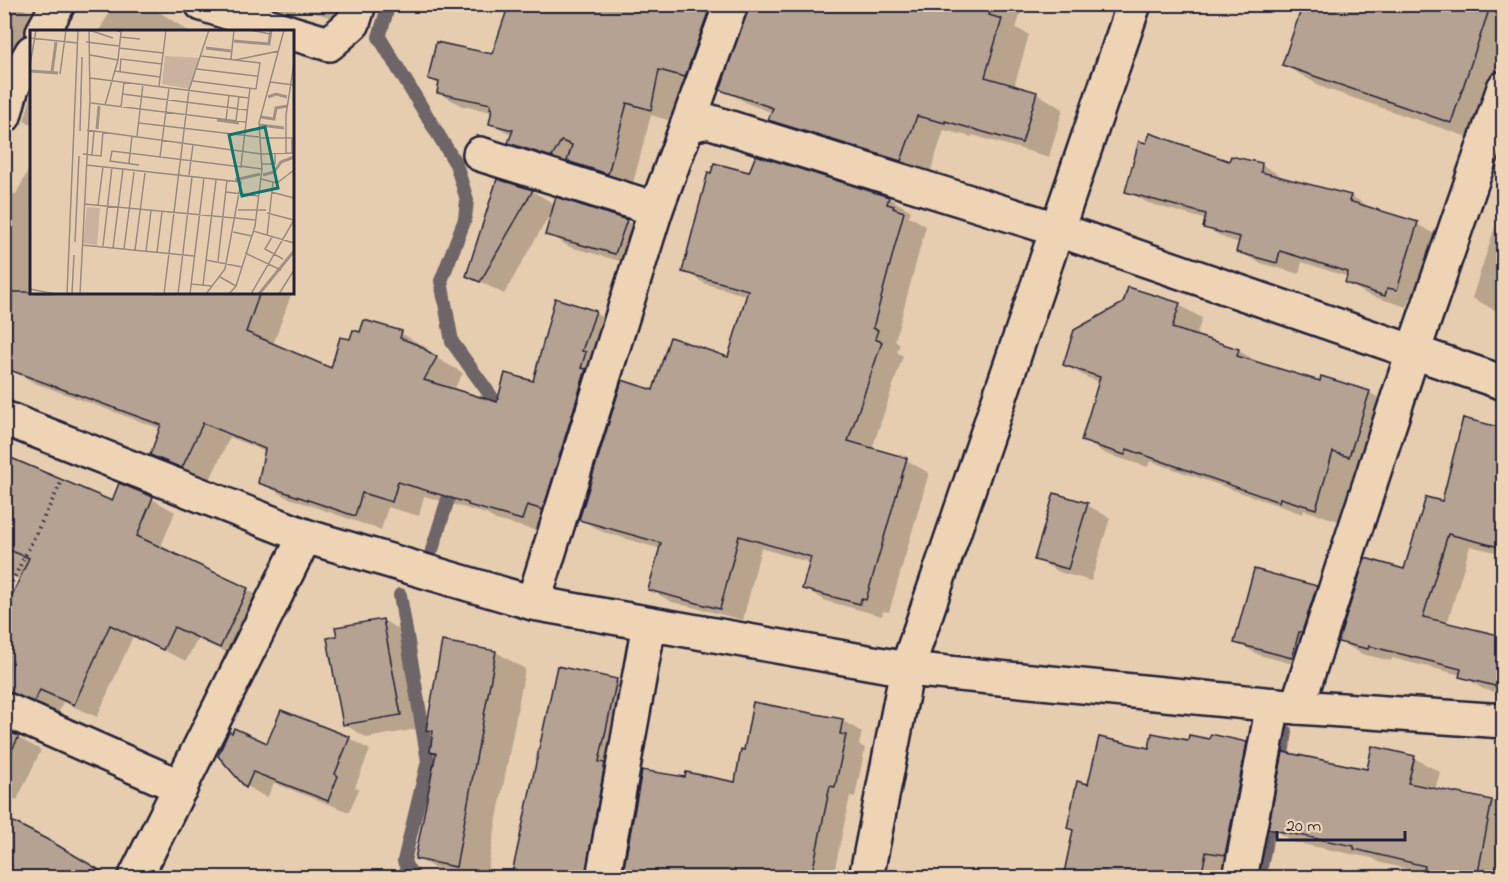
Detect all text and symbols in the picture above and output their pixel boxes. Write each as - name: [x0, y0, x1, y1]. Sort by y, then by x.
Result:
- inset map: [30, 30, 294, 294]
- scale bar: [1277, 804, 1404, 842]
- text: 20 m: [1286, 814, 1321, 840]

